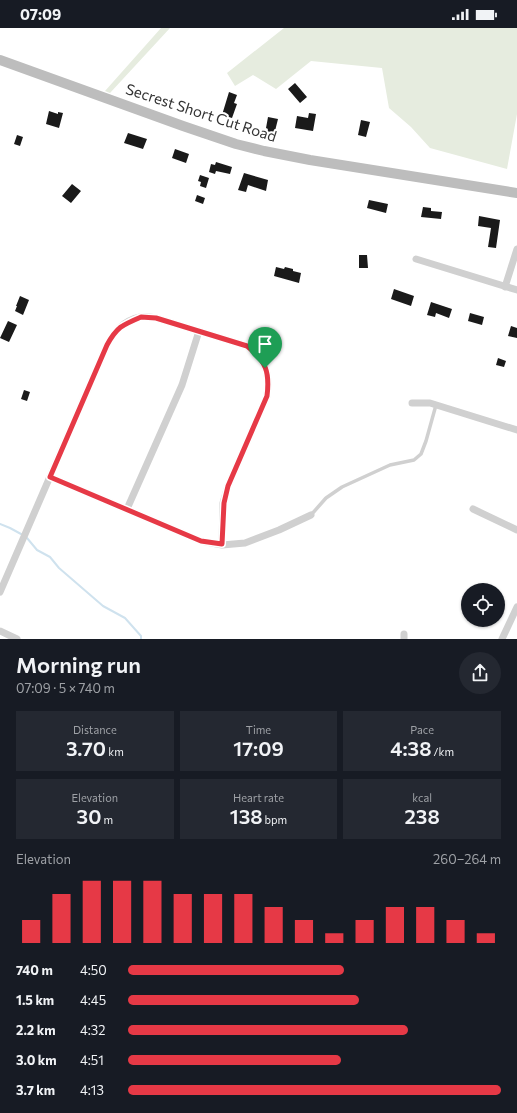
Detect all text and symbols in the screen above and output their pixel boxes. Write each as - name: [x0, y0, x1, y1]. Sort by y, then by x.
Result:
- text: 07:09: [20, 5, 61, 23]
- street label: Secrest Short Cut Road: [124, 79, 279, 145]
- pin: [248, 327, 282, 368]
- icon: arrive: [254, 333, 276, 355]
- map controls: [461, 583, 505, 627]
- button: locate: [461, 583, 505, 627]
- text: Morning run: [16, 651, 141, 678]
- button: share: [459, 652, 501, 694]
- text: 07:09 · 5 × 740 m: [16, 680, 115, 696]
- text: Distance: [73, 723, 117, 736]
- text: Time: [246, 723, 271, 736]
- text: Pace: [410, 723, 434, 736]
- text: 3.70: [66, 736, 106, 760]
- text: 17:09: [233, 736, 284, 760]
- text: 4:38: [390, 736, 431, 760]
- text: km: [106, 745, 124, 758]
- text: /km: [431, 745, 454, 758]
- text: Elevation: [72, 791, 118, 804]
- text: Heart rate: [233, 791, 284, 804]
- text: kcal: [412, 791, 432, 804]
- text: 30: [77, 804, 101, 828]
- text: 138: [230, 804, 263, 828]
- text: 238: [405, 804, 440, 828]
- text: m: [101, 813, 113, 826]
- text: bpm: [263, 813, 287, 826]
- text: Elevation: [16, 851, 71, 867]
- text: 260–264 m: [433, 851, 501, 867]
- text: 740 m: [16, 962, 53, 978]
- text: 4:50: [80, 962, 107, 978]
- text: 1.5 km: [16, 992, 54, 1008]
- text: 4:45: [80, 992, 106, 1008]
- text: 2.2 km: [16, 1022, 56, 1038]
- text: 4:32: [80, 1022, 105, 1038]
- text: 3.0 km: [16, 1052, 57, 1068]
- text: 4:51: [80, 1052, 104, 1068]
- text: 3.7 km: [16, 1082, 55, 1098]
- text: 4:13: [80, 1082, 104, 1098]

